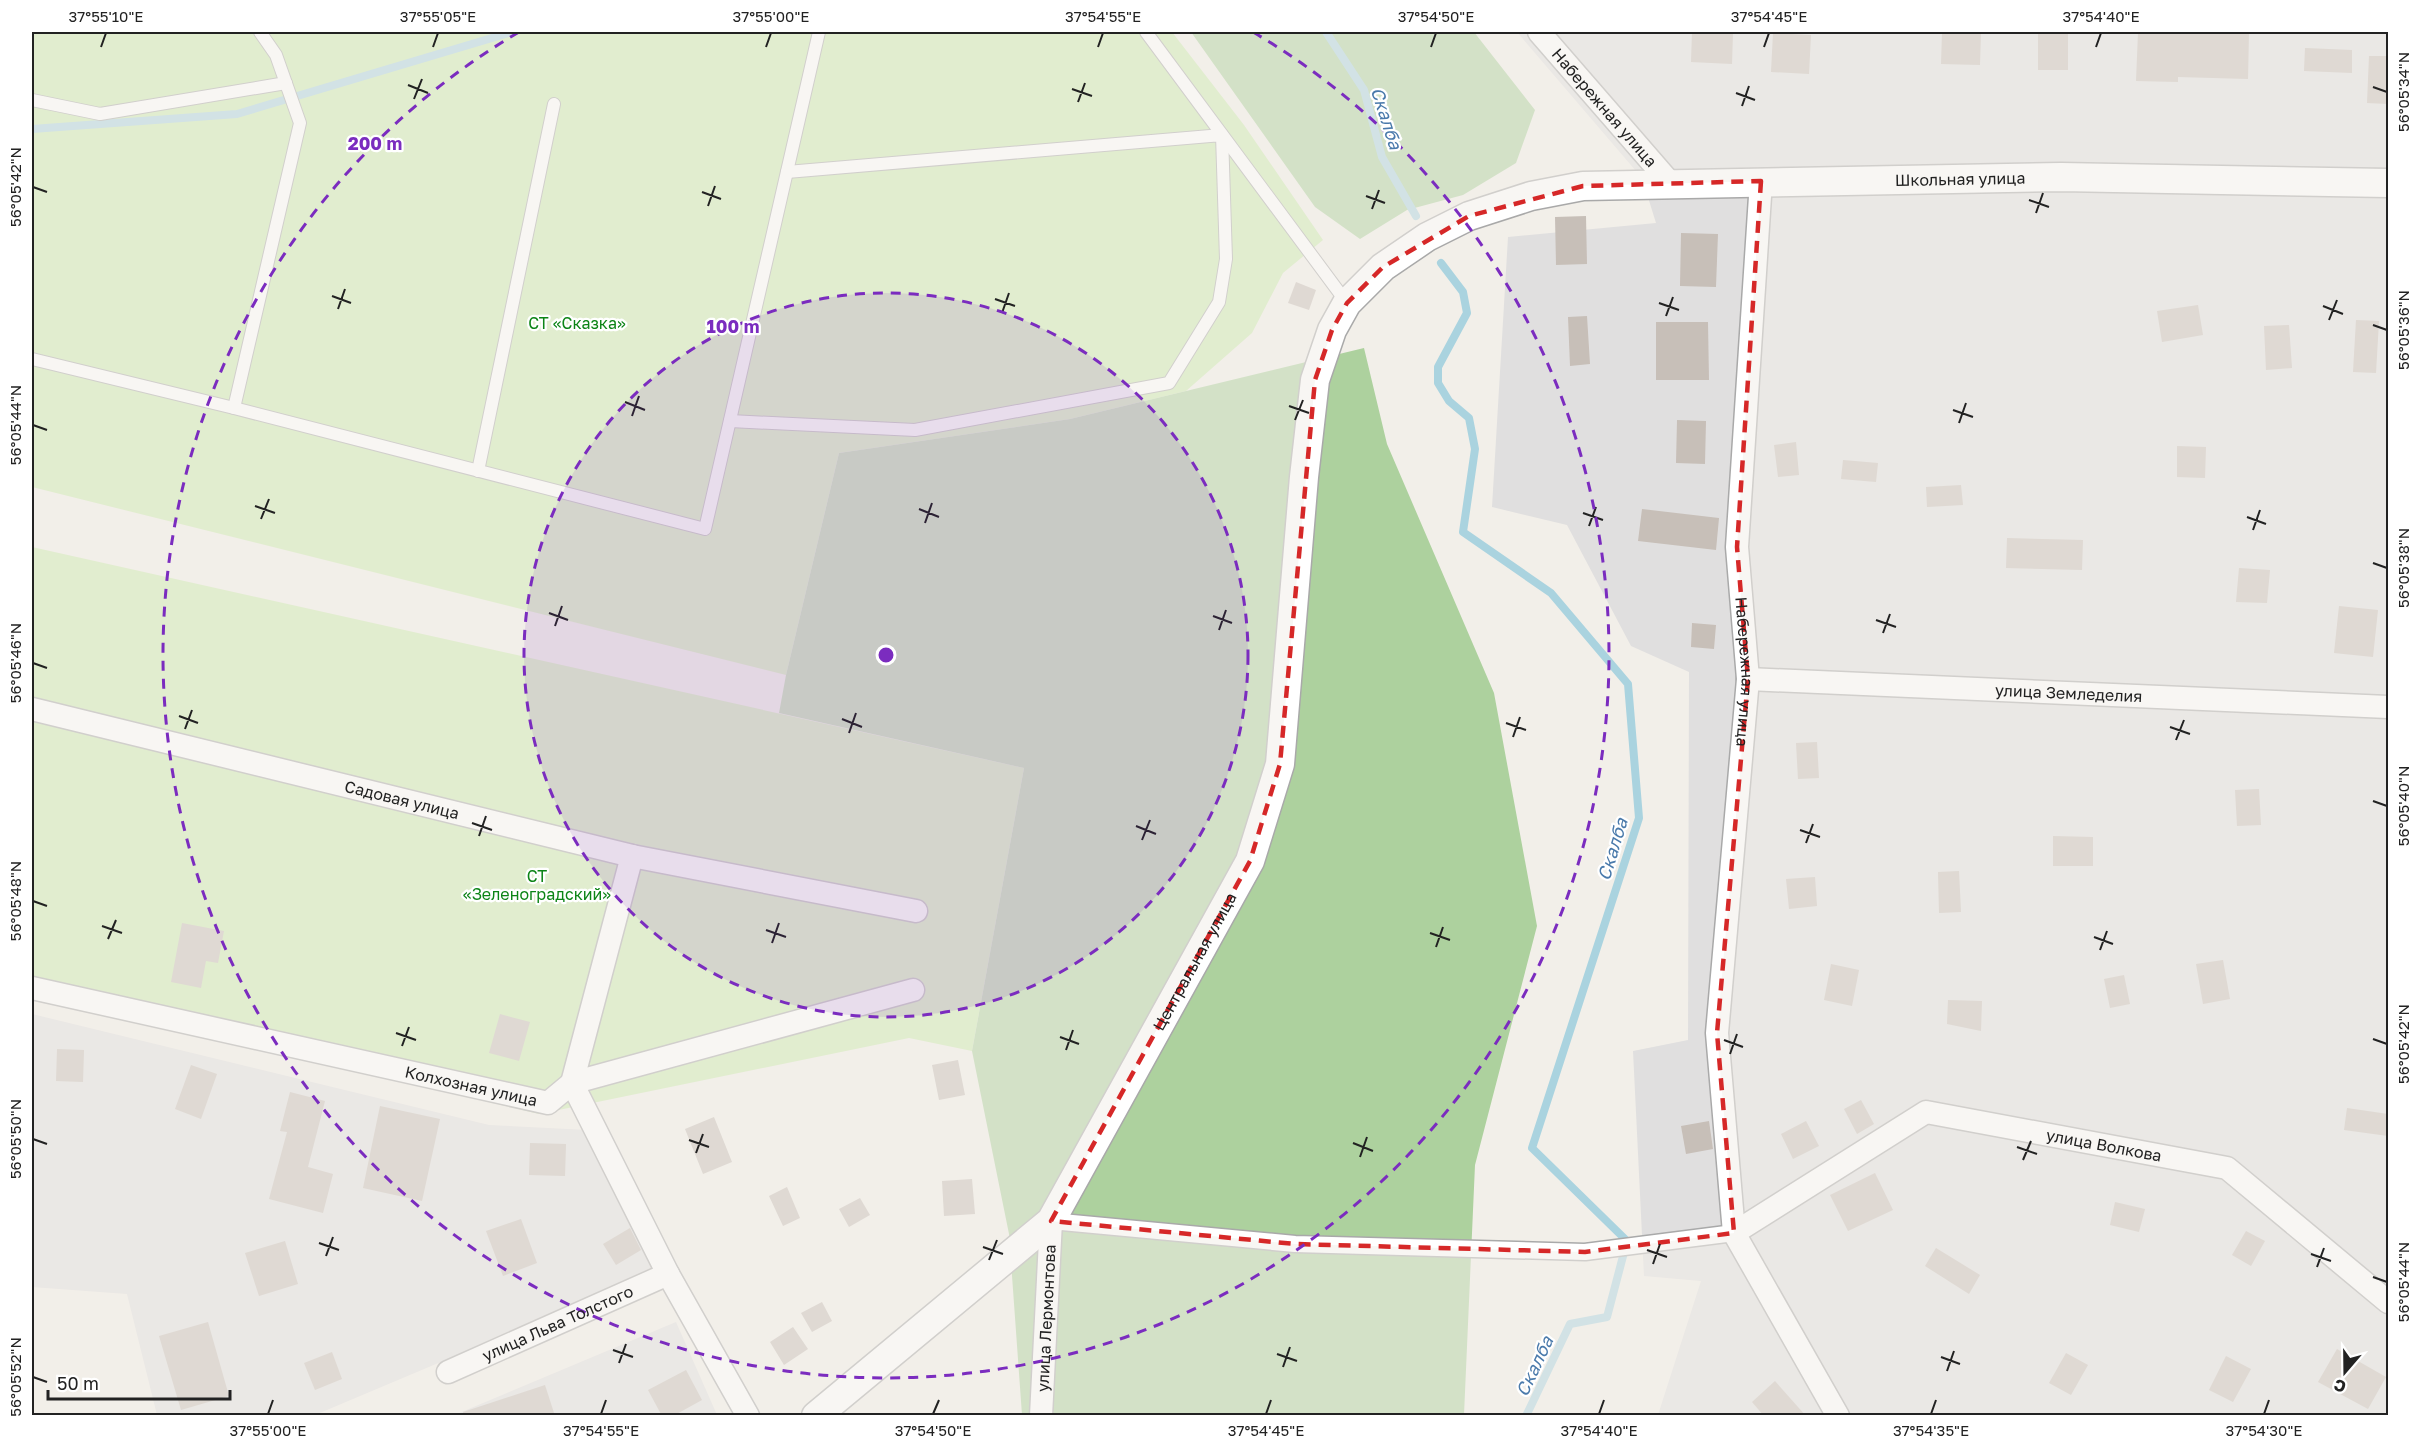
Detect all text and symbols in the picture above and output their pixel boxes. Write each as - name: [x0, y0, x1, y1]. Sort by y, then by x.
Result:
- text: 37°55'10"E: [69, 7, 143, 25]
- text: 37°55'05"E: [400, 7, 476, 25]
- text: 37°55'00"E: [733, 7, 809, 25]
- text: 37°54'55"E: [1065, 7, 1141, 25]
- text: 37°54'50"E: [1398, 7, 1474, 25]
- text: 37°54'45"E: [1731, 7, 1807, 25]
- text: 37°54'40"E: [2062, 7, 2140, 25]
- street label: Набережная улица: [1548, 44, 1661, 171]
- text: 56°05'34"N: [2394, 52, 2412, 132]
- water label: Скалба: [1367, 84, 1408, 153]
- text: 200 m: [348, 132, 402, 154]
- text: 56°05'42"N: [6, 147, 24, 227]
- street label: Школьная улица: [1895, 168, 2026, 190]
- text: 56°05'36"N: [2394, 290, 2412, 370]
- park label: СТ «Сказка»: [528, 313, 626, 333]
- text: 100 m: [707, 315, 759, 337]
- text: 56°05'44"N: [6, 385, 24, 465]
- text: 56°05'38"N: [2394, 528, 2412, 608]
- street label: Набережная улица: [1731, 596, 1758, 748]
- text: 56°05'46"N: [6, 623, 24, 703]
- centre of rings: [876, 645, 896, 665]
- street label: улица Земледелия: [1995, 680, 2143, 706]
- text: 56°05'40"N: [2394, 766, 2412, 846]
- street label: Садовая улица: [343, 776, 461, 823]
- water label: Скалба: [1592, 814, 1632, 883]
- text: 56°05'48"N: [6, 861, 24, 941]
- park label: СТ «Зеленоградский»: [463, 866, 611, 904]
- street label: Центральная улица: [1148, 889, 1241, 1034]
- text: 56°05'42"N: [2394, 1004, 2412, 1084]
- street label: Колхозная улица: [403, 1061, 539, 1110]
- text: 56°05'50"N: [6, 1099, 24, 1179]
- street label: улица Волкова: [2045, 1125, 2163, 1166]
- text: 56°05'44"N: [2394, 1242, 2412, 1322]
- street label: улица Лермонтова: [1032, 1244, 1060, 1392]
- street label: улица Льва Толстого: [479, 1281, 636, 1365]
- water label: Скалба: [1511, 1332, 1558, 1400]
- text: 56°05'52"N: [6, 1337, 24, 1417]
- north arrow: [2315, 1342, 2375, 1402]
- scale bar: [48, 1363, 230, 1401]
- text: 50 m: [57, 1372, 99, 1394]
- text: С: [2331, 1375, 2349, 1397]
- text: 37°55'00"E: [230, 1421, 306, 1439]
- text: 37°54'55"E: [563, 1421, 639, 1439]
- text: 37°54'50"E: [895, 1421, 971, 1439]
- text: 37°54'45"E: [1228, 1421, 1304, 1439]
- text: 37°54'40"E: [1560, 1421, 1638, 1439]
- text: 37°54'35"E: [1893, 1421, 1969, 1439]
- text: 37°54'30"E: [2226, 1421, 2302, 1439]

